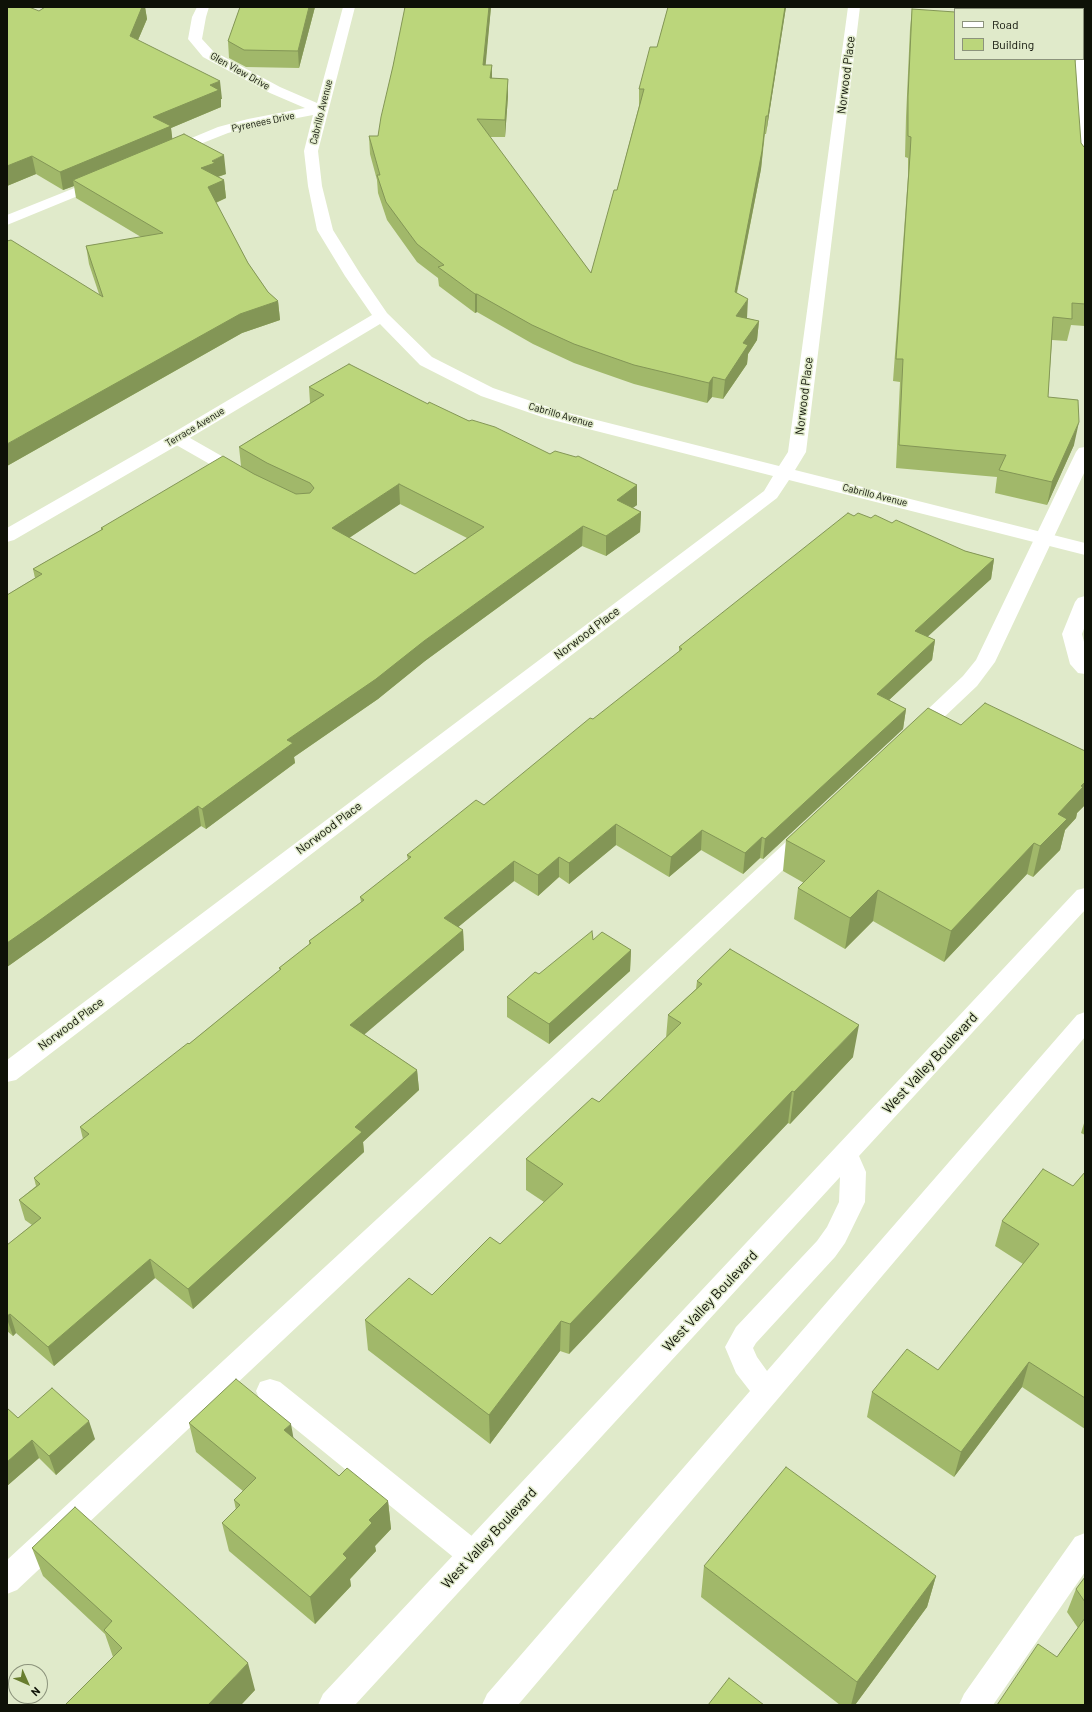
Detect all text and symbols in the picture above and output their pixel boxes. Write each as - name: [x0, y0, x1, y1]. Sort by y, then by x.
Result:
- legend: [954, 8, 1084, 60]
- text: Road: [992, 17, 1019, 31]
- street label: Norwood Place: [834, 35, 858, 115]
- text: Building: [992, 37, 1034, 51]
- street label: Glen View Drive: [208, 50, 272, 92]
- street label: Cabrillo Avenue: [307, 78, 335, 146]
- street label: Pyrenees Drive: [230, 109, 296, 135]
- street label: Norwood Place: [792, 356, 816, 436]
- street label: Cabrillo Avenue: [527, 400, 595, 430]
- street label: Terrace Avenue: [163, 405, 227, 449]
- street label: Cabrillo Avenue: [841, 481, 909, 509]
- street label: Norwood Place: [551, 604, 623, 662]
- street label: Norwood Place: [293, 799, 365, 857]
- street label: Norwood Place: [35, 995, 107, 1053]
- street label: West Valley Boulevard: [879, 1009, 981, 1117]
- street label: West Valley Boulevard: [659, 1247, 761, 1355]
- street label: West Valley Boulevard: [438, 1484, 540, 1592]
- north arrow: [8, 1664, 48, 1704]
- text: N: [29, 1685, 43, 1699]

